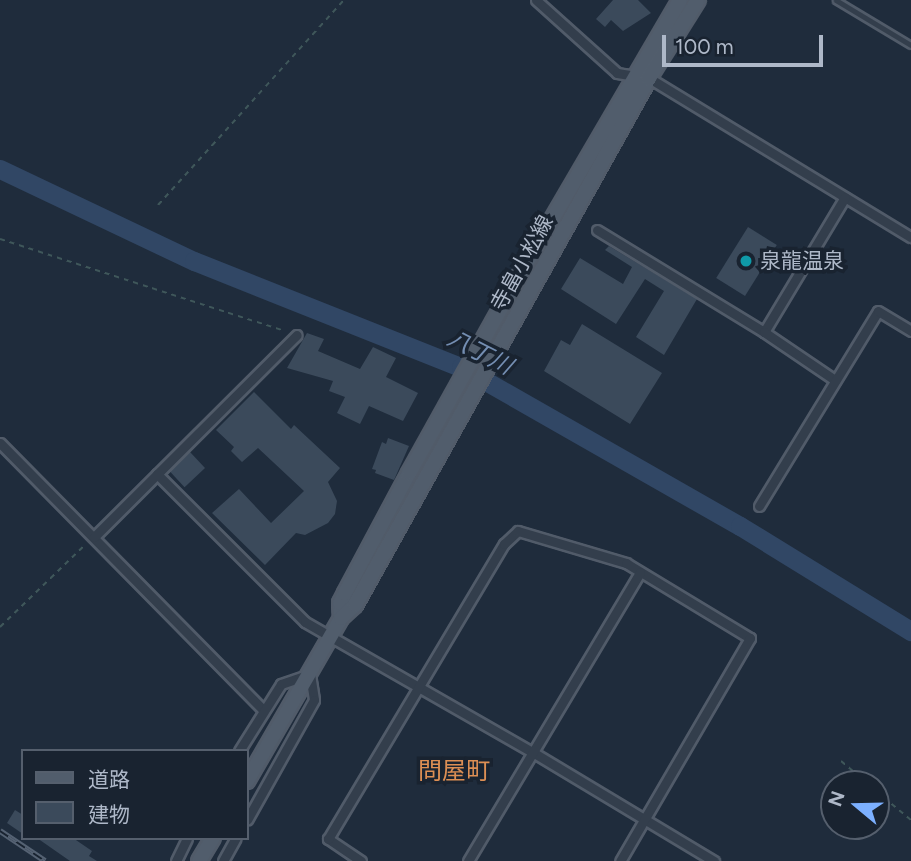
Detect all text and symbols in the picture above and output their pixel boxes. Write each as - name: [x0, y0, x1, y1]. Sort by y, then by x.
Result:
- scale bar: [666, 21, 827, 65]
- text: 100 m: [675, 34, 734, 59]
- street label: 寺畠小松線: [486, 211, 558, 315]
- place label: 泉龍温泉: [760, 248, 844, 274]
- marker: 泉龍温泉: [738, 253, 754, 269]
- water label: 八丁川: [443, 324, 517, 380]
- legend: [21, 749, 248, 840]
- district label: 問屋町: [418, 757, 490, 785]
- text: 道路: [88, 767, 130, 792]
- north arrow: [820, 770, 890, 840]
- text: N: [823, 788, 850, 809]
- text: 建物: [88, 802, 130, 827]

